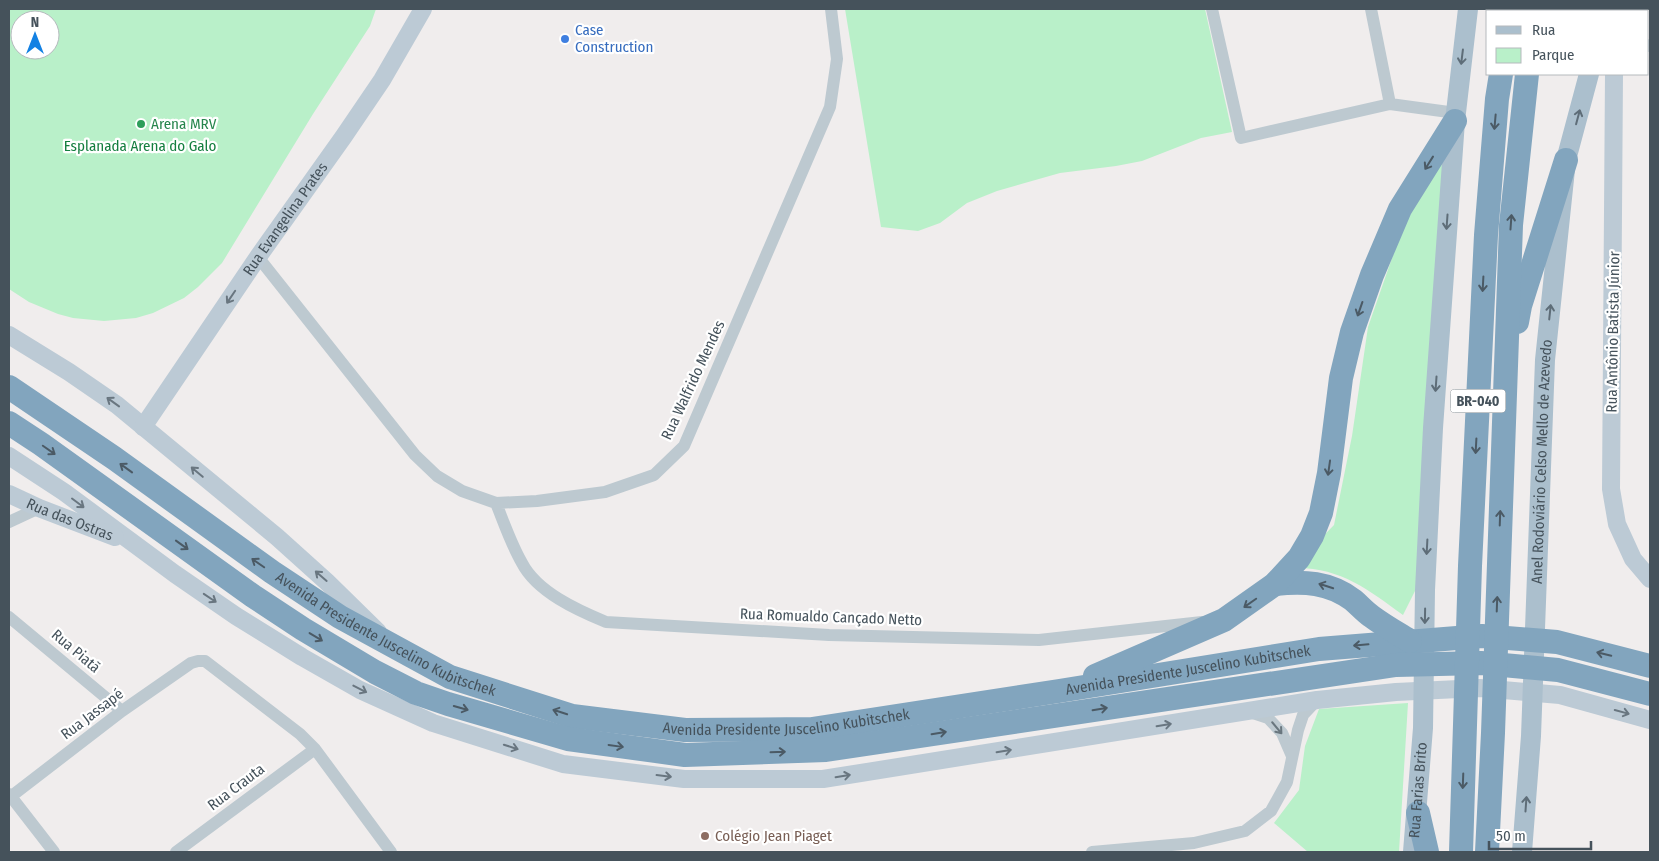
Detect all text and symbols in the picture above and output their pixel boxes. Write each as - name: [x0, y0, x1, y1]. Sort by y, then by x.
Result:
- north arrow: [10, 10, 60, 60]
- legend: [1486, 10, 1649, 75]
- text: N: [31, 14, 39, 31]
- place label: Case Construction: [575, 21, 653, 56]
- text: Rua: [1532, 21, 1555, 39]
- marker: Case Construction: [559, 33, 571, 45]
- text: Parque: [1532, 46, 1575, 64]
- one-way arrow: [1457, 49, 1467, 65]
- one-way arrow: [1573, 109, 1583, 125]
- one-way arrow: [1490, 114, 1500, 130]
- place label: Arena MRV: [151, 115, 217, 133]
- marker: Arena MRV: [135, 118, 147, 130]
- park label: Esplanada Arena do Galo: [64, 137, 216, 155]
- one-way arrow: [1423, 155, 1433, 169]
- street label: Rua Evangelina Prates: [239, 159, 331, 279]
- one-way arrow: [1443, 214, 1452, 230]
- one-way arrow: [1506, 214, 1516, 230]
- street label: Rua Antônio Batista Júnior: [1603, 250, 1623, 413]
- one-way arrow: [1479, 276, 1488, 292]
- one-way arrow: [226, 290, 236, 304]
- one-way arrow: [1355, 301, 1364, 316]
- one-way arrow: [1546, 304, 1555, 320]
- street label: Rua Walfrido Mendes: [657, 317, 729, 443]
- street label: Anel Rodoviário Celso Mello de Azevedo: [1528, 338, 1556, 584]
- one-way arrow: [1431, 376, 1441, 392]
- road number: BR-040: [1450, 390, 1506, 412]
- one-way arrow: [106, 397, 120, 407]
- one-way arrow: [1471, 438, 1480, 454]
- one-way arrow: [42, 445, 56, 455]
- one-way arrow: [1324, 460, 1334, 476]
- one-way arrow: [119, 463, 133, 473]
- one-way arrow: [190, 467, 203, 478]
- street label: Rua das Ostras: [24, 494, 116, 544]
- one-way arrow: [71, 498, 85, 508]
- one-way arrow: [1495, 510, 1505, 526]
- one-way arrow: [1423, 538, 1432, 554]
- one-way arrow: [175, 540, 189, 550]
- one-way arrow: [251, 558, 265, 568]
- street label: Avenida Presidente Juscelino Kubitschek: [272, 568, 498, 700]
- one-way arrow: [315, 571, 328, 582]
- one-way arrow: [1318, 580, 1334, 590]
- one-way arrow: [203, 593, 217, 603]
- one-way arrow: [1493, 597, 1502, 613]
- one-way arrow: [1244, 598, 1258, 608]
- street label: Rua Romualdo Cançado Netto: [740, 605, 923, 629]
- one-way arrow: [1420, 608, 1430, 624]
- street label: Rua Piatã: [48, 625, 104, 677]
- one-way arrow: [308, 632, 322, 642]
- one-way arrow: [1354, 640, 1370, 650]
- street label: Avenida Presidente Juscelino Kubitschek: [1064, 641, 1312, 699]
- one-way arrow: [1596, 649, 1612, 658]
- one-way arrow: [352, 684, 367, 694]
- street label: Rua Jassapé: [57, 685, 127, 743]
- one-way arrow: [452, 704, 468, 714]
- one-way arrow: [1091, 704, 1107, 714]
- street label: Avenida Presidente Juscelino Kubitschek: [662, 705, 911, 739]
- one-way arrow: [552, 707, 568, 716]
- one-way arrow: [1614, 708, 1630, 717]
- one-way arrow: [1156, 720, 1172, 730]
- one-way arrow: [1271, 721, 1282, 734]
- one-way arrow: [931, 728, 947, 738]
- one-way arrow: [608, 741, 624, 751]
- street label: Rua Farias Brito: [1405, 742, 1431, 839]
- one-way arrow: [503, 743, 519, 753]
- one-way arrow: [995, 745, 1011, 755]
- one-way arrow: [770, 747, 786, 757]
- street label: Rua Crauta: [204, 760, 268, 814]
- one-way arrow: [835, 770, 851, 780]
- one-way arrow: [655, 772, 671, 782]
- one-way arrow: [1459, 773, 1468, 789]
- one-way arrow: [1521, 796, 1531, 812]
- scale bar: [1489, 818, 1592, 850]
- place label: Colégio Jean Piaget: [715, 827, 832, 845]
- text: 50 m: [1496, 827, 1526, 845]
- marker: Colégio Jean Piaget: [699, 830, 711, 842]

